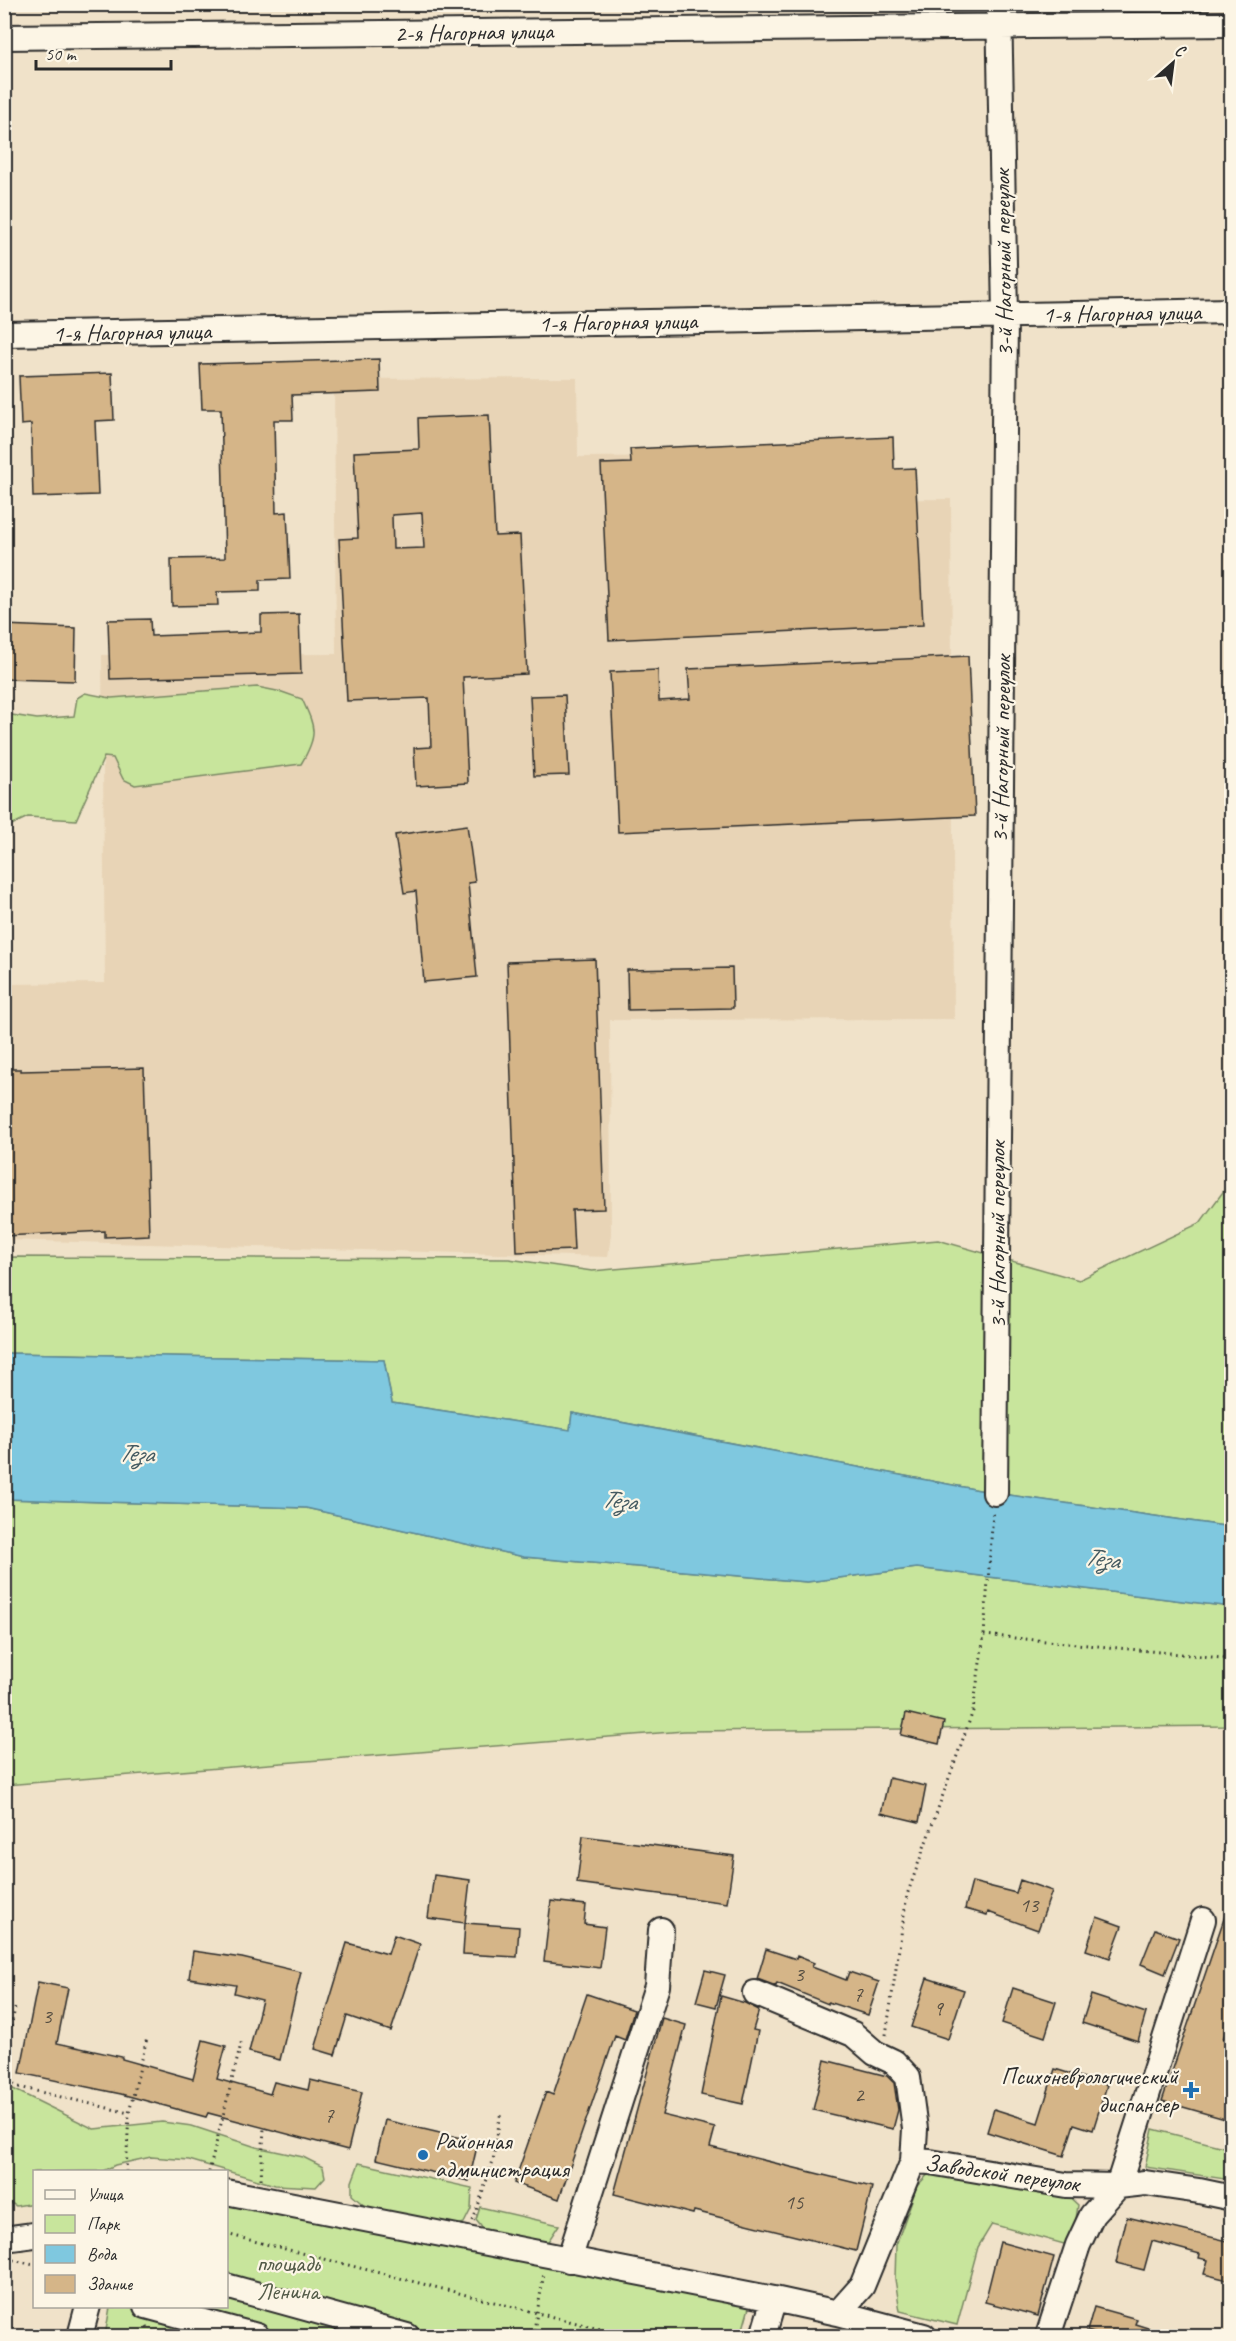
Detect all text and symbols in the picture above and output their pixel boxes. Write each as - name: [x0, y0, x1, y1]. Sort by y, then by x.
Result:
- street label: 2-я Нагорная улица: [394, 16, 555, 48]
- scale bar: [36, 33, 171, 71]
- north arrow: [1143, 33, 1203, 93]
- text: С: [1171, 40, 1190, 62]
- text: 50 m: [45, 43, 78, 65]
- street label: 3-й Нагорный переулок: [986, 167, 1020, 357]
- street label: 1-я Нагорная улица: [1042, 297, 1203, 329]
- street label: 1-я Нагорная улица: [538, 306, 699, 338]
- street label: 1-я Нагорная улица: [52, 316, 213, 348]
- street label: 3-й Нагорный переулок: [984, 653, 1018, 843]
- street label: 3-й Нагорный переулок: [982, 1139, 1012, 1329]
- water label: Теза: [118, 1436, 157, 1471]
- water label: Теза: [600, 1482, 641, 1519]
- water label: Теза: [1082, 1539, 1124, 1577]
- house number: 13: [1020, 1892, 1040, 1918]
- house number: 3: [794, 1961, 805, 1987]
- house number: 7: [853, 1981, 864, 2007]
- house number: 9: [933, 1995, 944, 2021]
- house number: 3: [42, 2003, 53, 2029]
- place label: Психоневрологический диспансер: [1001, 2061, 1180, 2119]
- marker: Психоневрологический диспансер: [1182, 2081, 1200, 2099]
- house number: 2: [854, 2082, 865, 2108]
- house number: 7: [324, 2102, 335, 2128]
- place label: Районная администрация: [435, 2126, 570, 2184]
- street label: Заводской переулок: [923, 2147, 1083, 2199]
- marker: Районная администрация: [416, 2148, 430, 2162]
- legend: [33, 2170, 228, 2308]
- text: Улица: [87, 2183, 124, 2205]
- house number: 15: [785, 2189, 805, 2215]
- text: Парк: [87, 2213, 121, 2235]
- text: Вода: [87, 2243, 118, 2265]
- park label: площадь Ленина: [257, 2248, 321, 2306]
- text: Здание: [87, 2273, 133, 2295]

